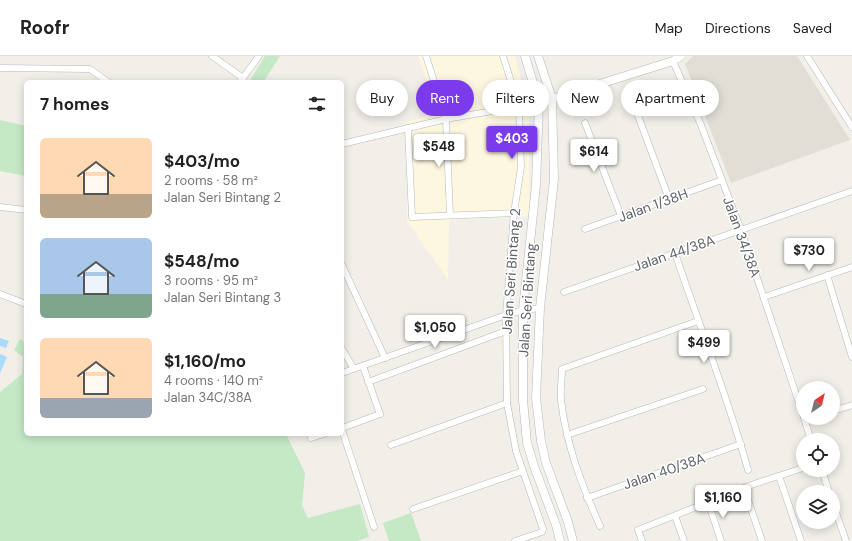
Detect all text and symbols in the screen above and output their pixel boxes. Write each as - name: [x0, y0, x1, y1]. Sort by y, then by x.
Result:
- text: Roofr: [20, 15, 69, 40]
- text: Map: [655, 19, 683, 37]
- text: Directions: [705, 19, 771, 37]
- text: Saved: [793, 19, 832, 37]
- chip: Buy: [356, 80, 408, 116]
- chip: Rent: [416, 80, 474, 116]
- chip: Filters: [482, 80, 549, 116]
- chip: New: [557, 80, 613, 116]
- chip: Apartment: [621, 80, 719, 116]
- text: 7 homes: [40, 93, 109, 115]
- icon: filters: [306, 93, 328, 115]
- pin: $403: [488, 126, 536, 160]
- text: $403: [495, 130, 529, 147]
- pin: $548: [415, 134, 463, 168]
- text: $548: [423, 138, 455, 155]
- pin: $614: [570, 139, 618, 173]
- text: $614: [579, 143, 609, 160]
- text: $403/mo: [164, 150, 240, 172]
- icon: home: [72, 154, 120, 202]
- text: 2 rooms · 58 m²: [164, 172, 258, 189]
- street label: Jalan 1/38H: [616, 184, 690, 226]
- text: Jalan Seri Bintang 2: [164, 189, 281, 206]
- street label: Jalan 34/38A: [719, 194, 765, 280]
- street label: Jalan Seri Bintang 2: [498, 208, 524, 334]
- street label: Jalan 44/38A: [631, 231, 717, 275]
- pin: $730: [785, 238, 833, 272]
- street label: Jalan Seri Bintang: [514, 242, 540, 358]
- text: $730: [793, 242, 825, 259]
- text: $548/mo: [164, 250, 240, 272]
- icon: home: [72, 254, 120, 302]
- text: 3 rooms · 95 m²: [164, 272, 258, 289]
- text: Jalan Seri Bintang 3: [164, 289, 281, 306]
- pin: $1,050: [402, 315, 468, 349]
- text: $1,050: [414, 319, 456, 336]
- pin: $499: [680, 330, 728, 364]
- text: $499: [688, 334, 720, 351]
- text: $1,160/mo: [164, 350, 246, 372]
- icon: home: [72, 354, 120, 402]
- text: 4 rooms · 140 m²: [164, 372, 263, 389]
- north arrow: [796, 381, 840, 425]
- map controls: [796, 381, 840, 529]
- text: Jalan 34C/38A: [164, 389, 252, 406]
- button: locate: [796, 433, 840, 477]
- street label: Jalan 40/38A: [621, 449, 707, 493]
- pin: $1,160: [690, 485, 756, 519]
- button: layers: [796, 485, 840, 529]
- text: $1,160: [704, 489, 742, 506]

